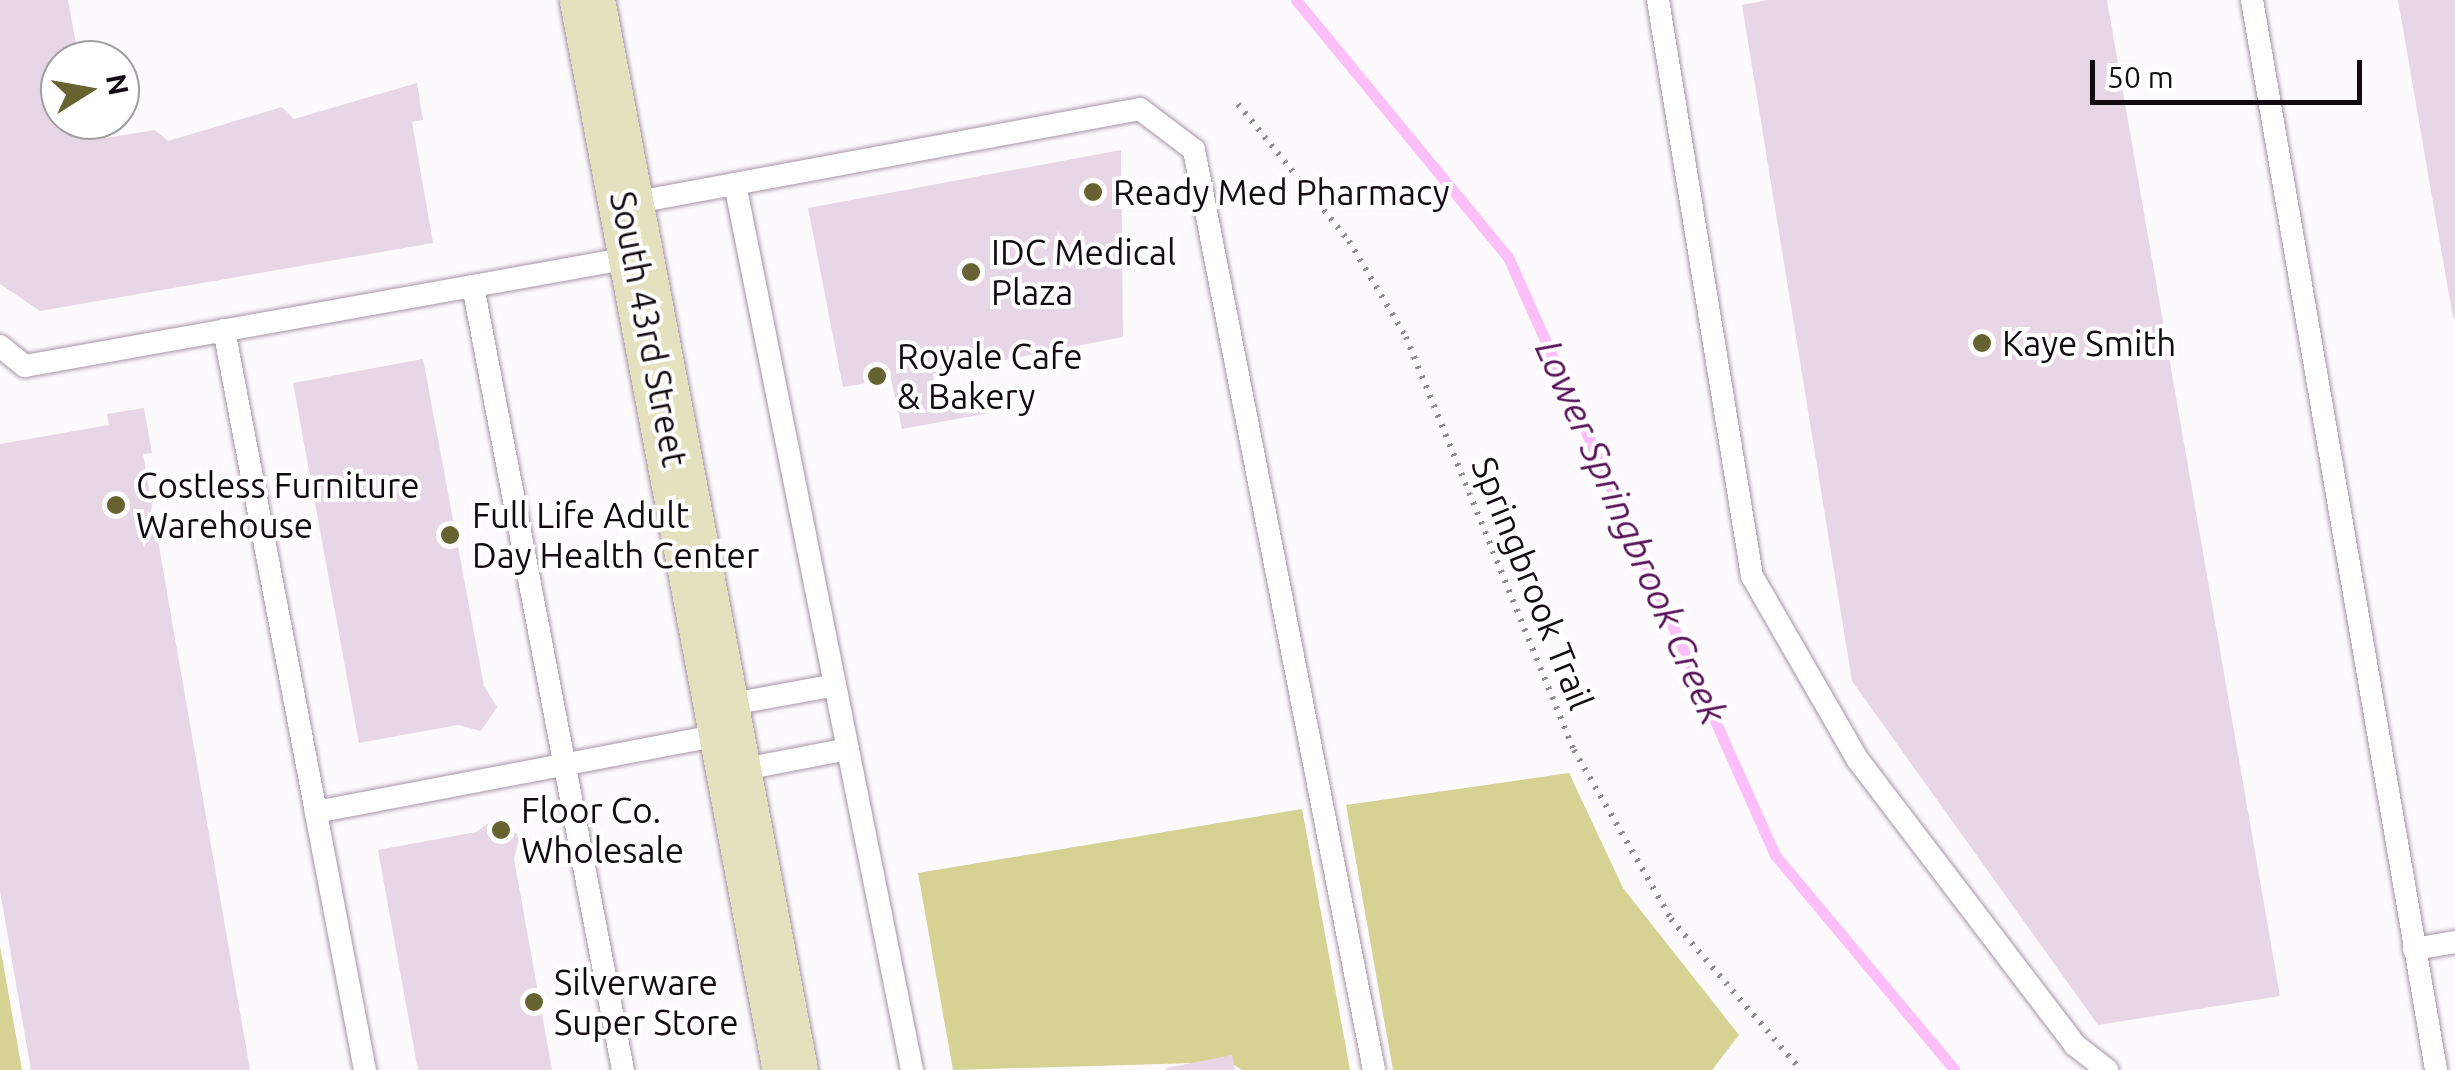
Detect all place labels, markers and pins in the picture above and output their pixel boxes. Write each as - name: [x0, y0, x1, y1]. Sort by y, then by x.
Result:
- place label: Ready Med Pharmacy: [1113, 171, 1450, 213]
- marker: Ready Med Pharmacy: [1082, 181, 1104, 203]
- place label: IDC Medical Plaza: [991, 231, 1176, 313]
- marker: IDC Medical Plaza: [960, 261, 982, 283]
- place label: Kaye Smith: [2002, 322, 2176, 364]
- marker: Kaye Smith: [1971, 332, 1993, 354]
- place label: Royale Cafe & Bakery: [897, 335, 1083, 417]
- marker: Royale Cafe & Bakery: [866, 365, 888, 387]
- place label: Costless Furniture Warehouse: [136, 464, 420, 546]
- marker: Costless Furniture Warehouse: [105, 494, 127, 516]
- place label: Full Life Adult Day Health Center: [472, 494, 759, 576]
- marker: Full Life Adult Day Health Center: [437, 522, 463, 548]
- place label: Floor Co. Wholesale: [521, 789, 684, 871]
- marker: Floor Co. Wholesale: [490, 819, 512, 841]
- place label: Silverware Super Store: [554, 961, 738, 1043]
- marker: Silverware Super Store: [523, 991, 545, 1013]

